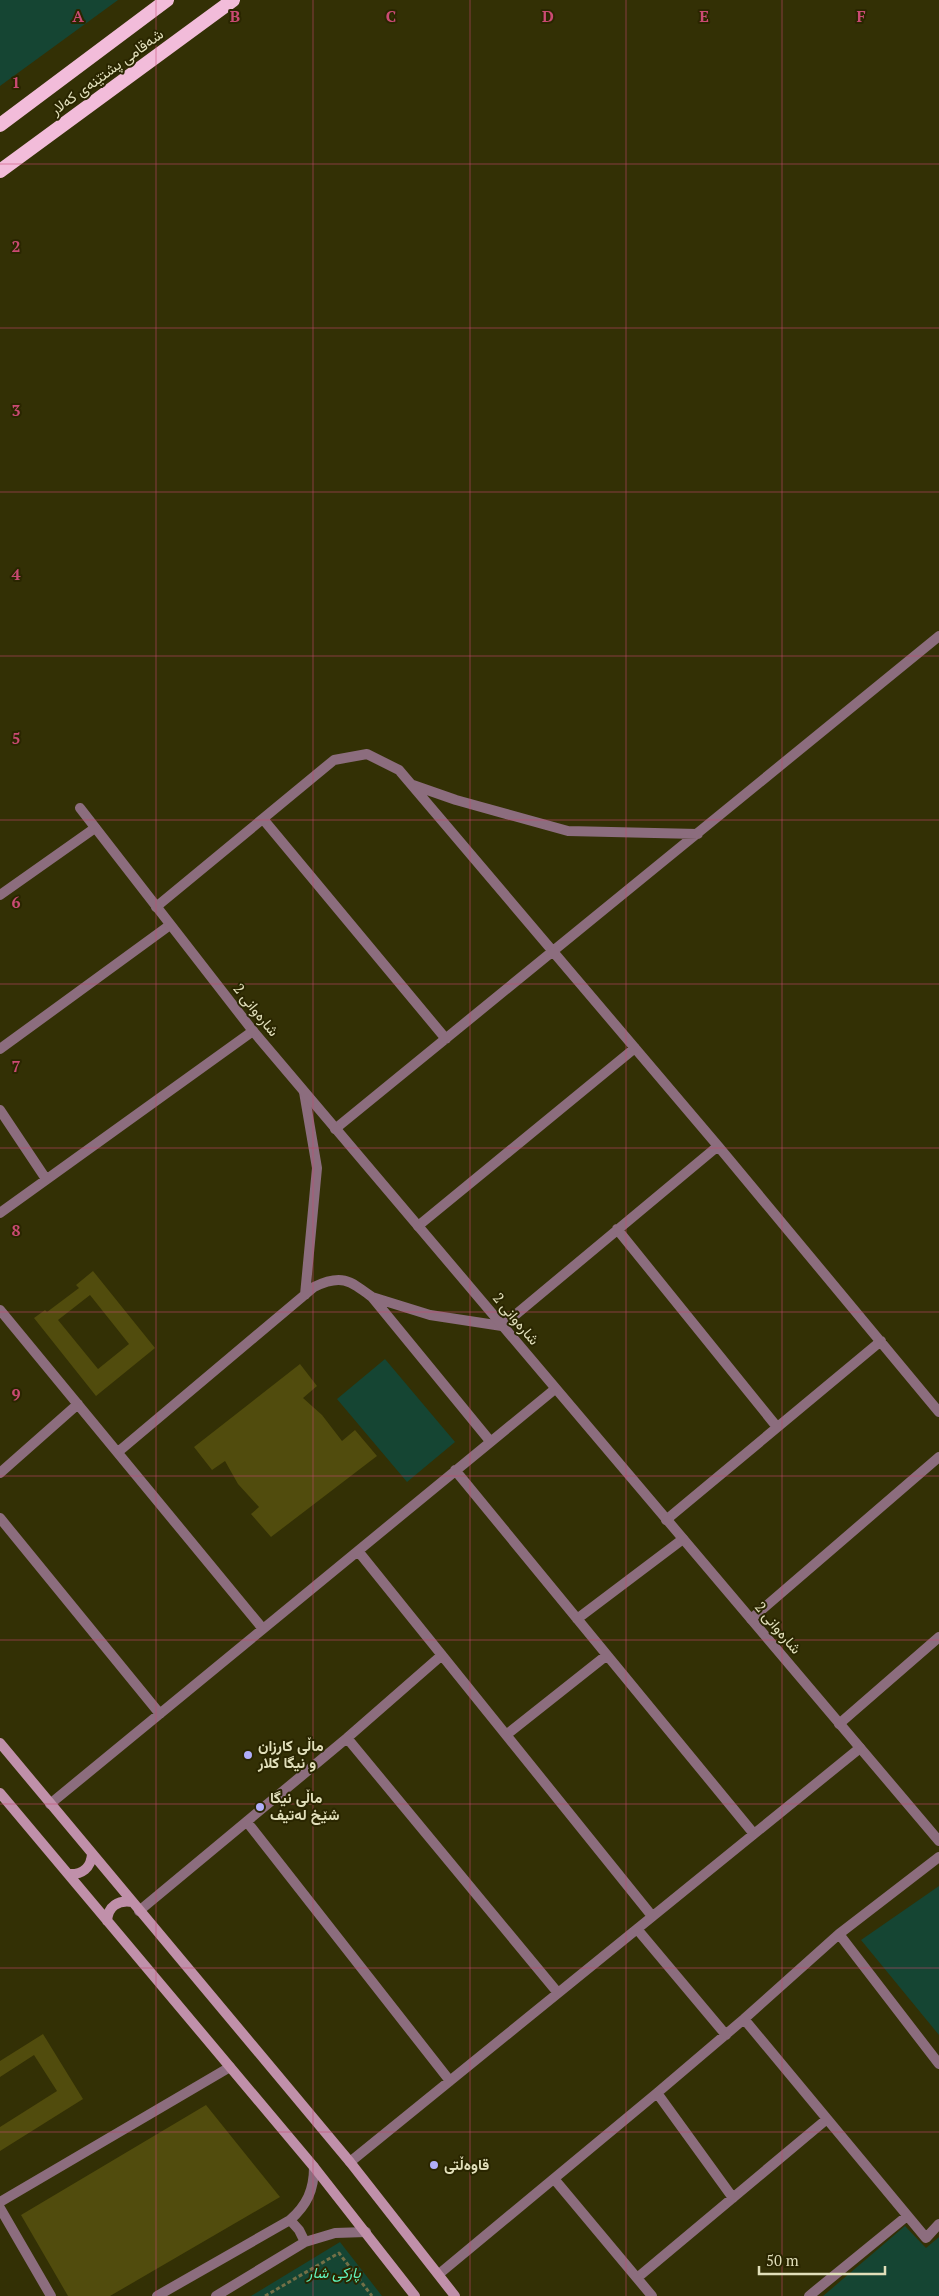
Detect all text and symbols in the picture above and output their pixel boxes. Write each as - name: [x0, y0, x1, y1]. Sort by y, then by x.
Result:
- text: A: [72, 5, 84, 27]
- text: B: [230, 5, 240, 27]
- text: C: [386, 5, 396, 27]
- text: D: [542, 5, 554, 27]
- text: E: [699, 5, 709, 27]
- text: F: [856, 5, 866, 27]
- street label: شەقامی پشتێنەی کەلار: [45, 23, 168, 120]
- text: 1: [11, 71, 21, 93]
- text: 2: [11, 235, 21, 257]
- text: 3: [11, 399, 21, 421]
- text: 4: [11, 563, 21, 585]
- text: 5: [11, 727, 21, 749]
- text: 6: [11, 891, 21, 913]
- street label: شارەوانی 2: [229, 979, 284, 1041]
- text: 7: [11, 1055, 21, 1077]
- text: 8: [11, 1219, 21, 1241]
- street label: شارەوانی 2: [488, 1288, 545, 1349]
- text: 9: [11, 1383, 21, 1405]
- street label: شارەوانی 2: [750, 1597, 807, 1658]
- place label: ماڵی کارزان و نیگا کلار: [257, 1735, 324, 1772]
- marker: ماڵی کارزان و نیگا کلار: [242, 1749, 254, 1761]
- place label: ماڵی نیگا شێخ لەتیف: [270, 1787, 340, 1825]
- marker: ماڵی نیگا شێخ لەتیف: [254, 1801, 266, 1813]
- place label: قاوەڵتی: [444, 2154, 489, 2174]
- marker: قاوەڵتی: [428, 2159, 440, 2171]
- scale bar: [759, 2244, 885, 2276]
- text: 50 m: [766, 2250, 799, 2270]
- park label: پارکی شار: [306, 2262, 361, 2283]

